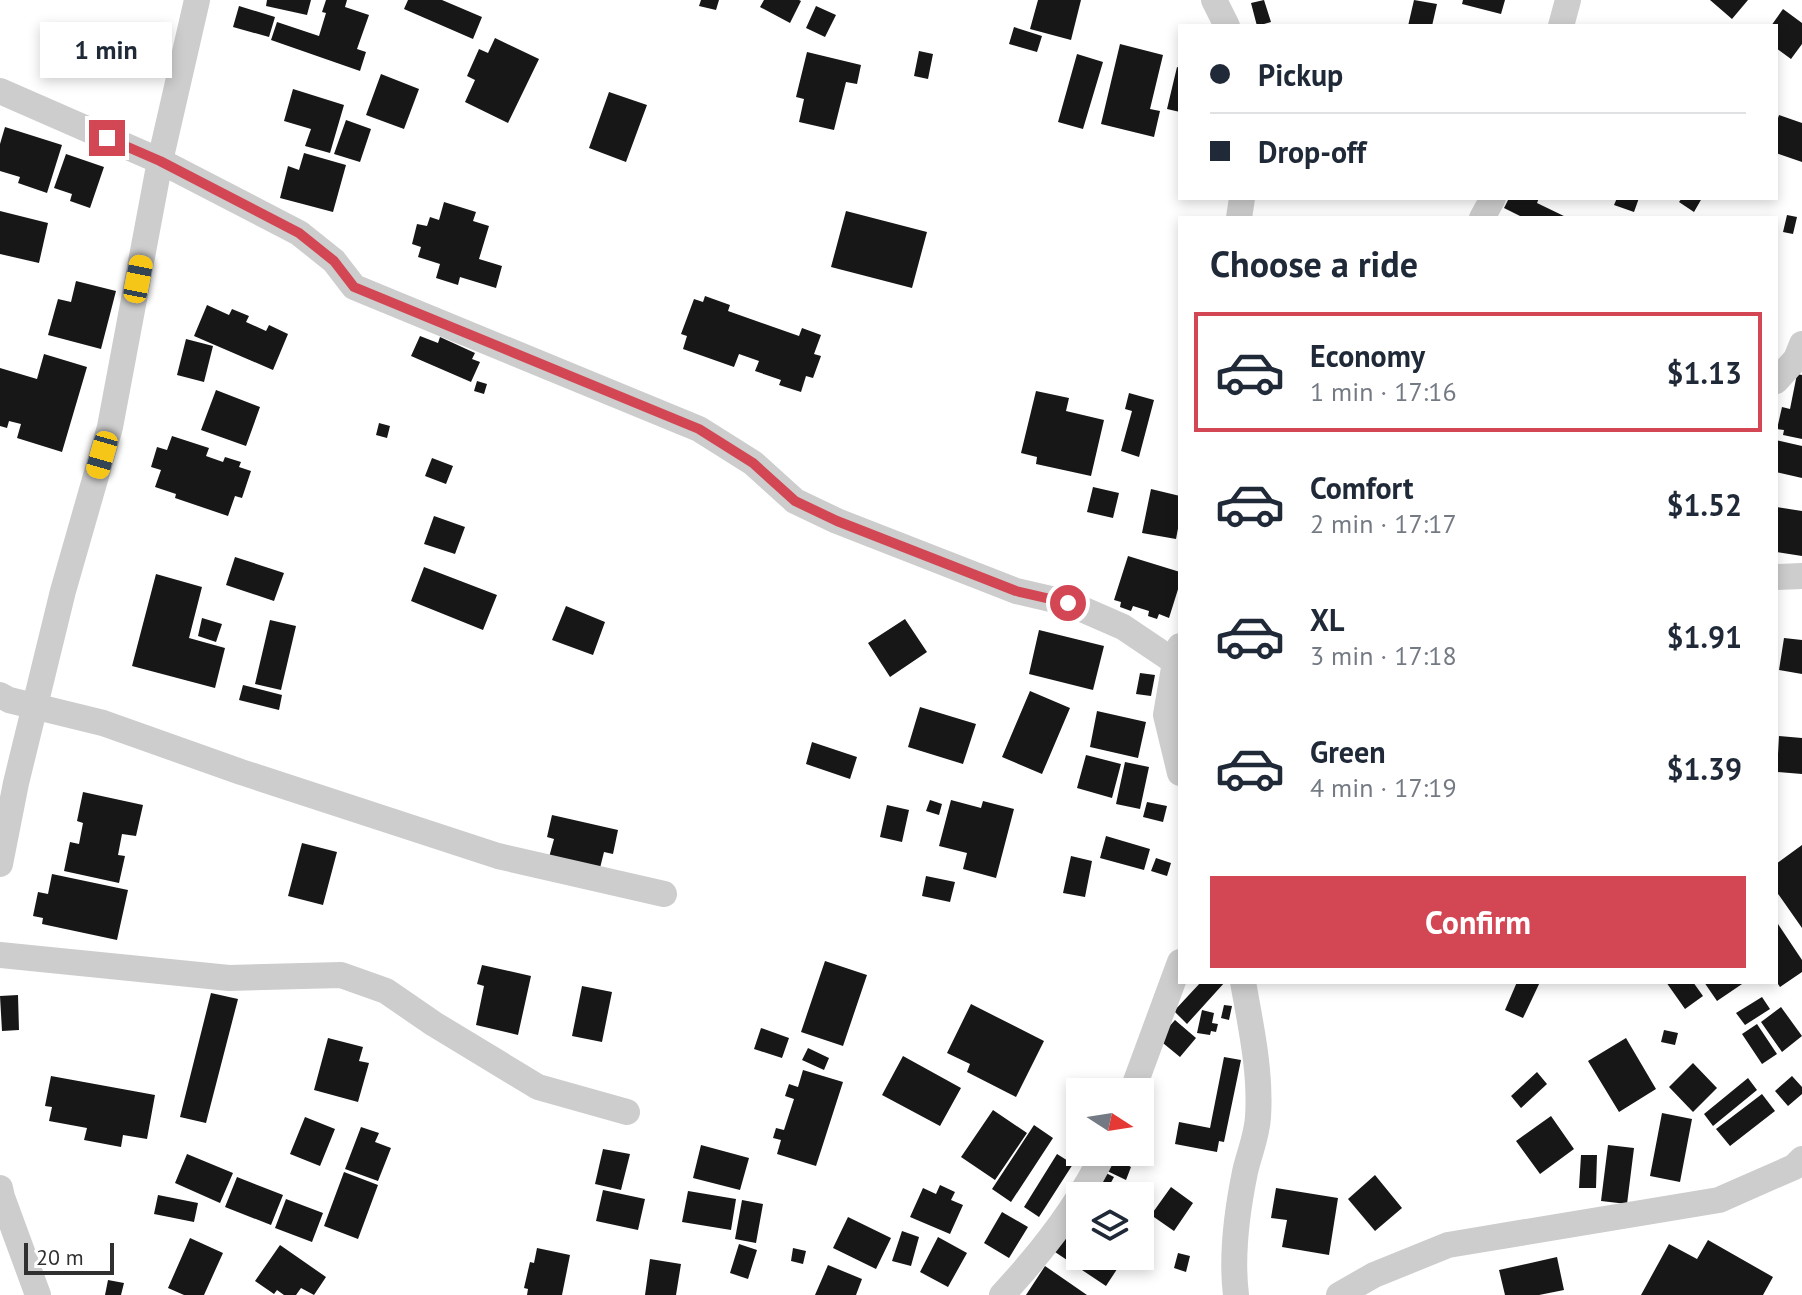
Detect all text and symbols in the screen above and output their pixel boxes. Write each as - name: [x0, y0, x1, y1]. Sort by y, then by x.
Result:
- callout: 1 min: [41, 22, 173, 78]
- text: 1 min: [74, 33, 138, 66]
- text: Pickup: [1258, 55, 1343, 94]
- route end: [89, 120, 125, 156]
- text: Drop-off: [1258, 132, 1366, 171]
- text: Choose a ride: [1210, 240, 1418, 287]
- car: [122, 253, 154, 305]
- icon: car: [1214, 336, 1286, 408]
- text: Economy: [1310, 336, 1425, 375]
- text: $1.13: [1667, 353, 1742, 392]
- text: 1 min · 17:16: [1310, 375, 1457, 408]
- car: [84, 429, 120, 481]
- icon: car: [1214, 468, 1286, 540]
- text: Comfort: [1310, 468, 1413, 507]
- text: $1.52: [1667, 485, 1742, 524]
- text: 2 min · 17:17: [1310, 507, 1457, 540]
- route start: [1050, 585, 1086, 621]
- icon: car: [1214, 600, 1286, 672]
- text: XL: [1310, 600, 1344, 639]
- text: $1.91: [1667, 617, 1742, 656]
- text: 3 min · 17:18: [1310, 639, 1457, 672]
- icon: car: [1214, 732, 1286, 804]
- text: Green: [1310, 732, 1385, 771]
- text: $1.39: [1667, 749, 1742, 788]
- text: 4 min · 17:19: [1310, 771, 1457, 804]
- button: Confirm: [1210, 876, 1746, 968]
- north arrow: [1066, 1078, 1154, 1166]
- map controls: [1066, 1078, 1154, 1270]
- button: layers: [1066, 1182, 1154, 1270]
- scale bar: [24, 1239, 114, 1275]
- text: 20 m: [36, 1243, 84, 1271]

